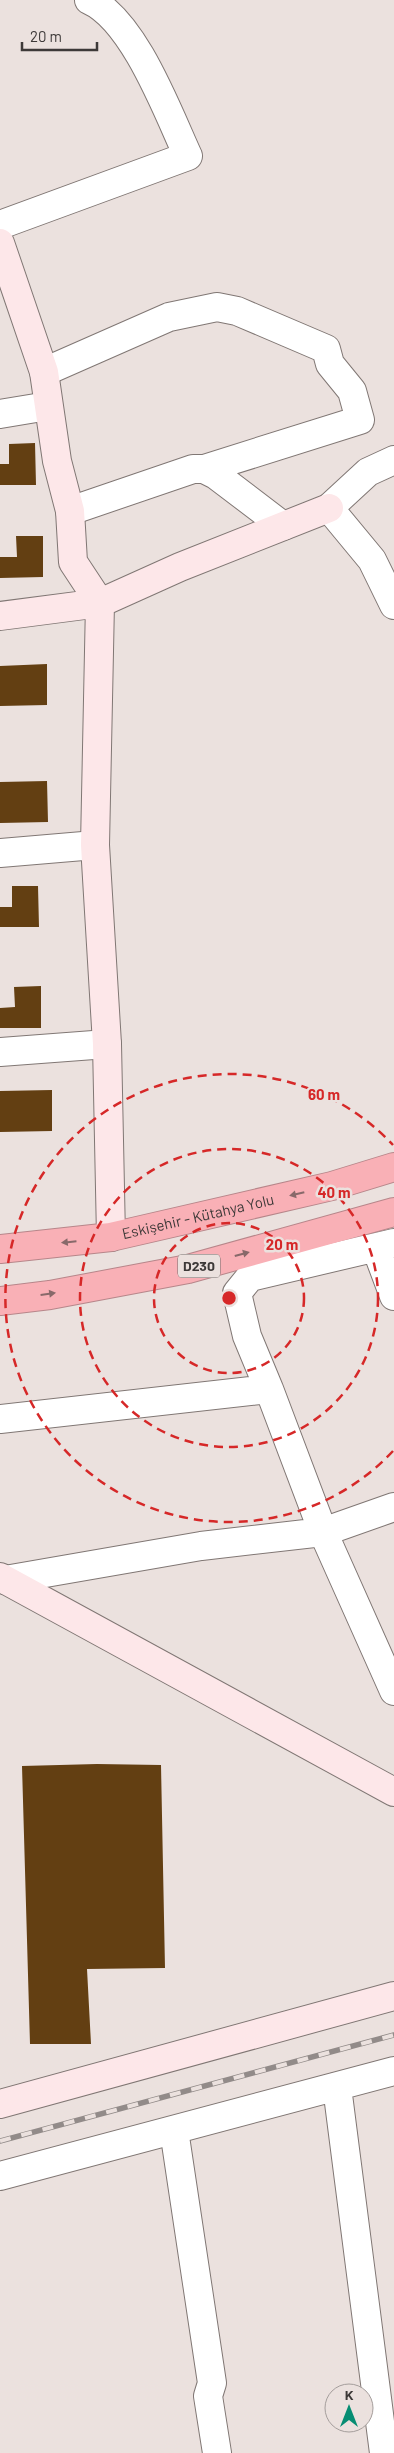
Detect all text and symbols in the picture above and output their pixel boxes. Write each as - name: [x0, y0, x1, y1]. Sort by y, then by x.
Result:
- scale bar: [22, 20, 98, 52]
- text: 20 m: [30, 27, 62, 45]
- text: 60 m: [308, 1085, 340, 1103]
- text: 40 m: [317, 1183, 351, 1201]
- street label: Eskişehir - Kütahya Yolu: [120, 1190, 276, 1242]
- one-way arrow: [288, 1191, 304, 1199]
- text: 20 m: [266, 1235, 298, 1253]
- one-way arrow: [61, 1238, 77, 1246]
- one-way arrow: [234, 1250, 249, 1258]
- road number: D230: [178, 1254, 220, 1278]
- centre of rings: [220, 1289, 238, 1307]
- one-way arrow: [41, 1290, 57, 1298]
- north arrow: [324, 2383, 374, 2433]
- text: K: [345, 2386, 354, 2403]

